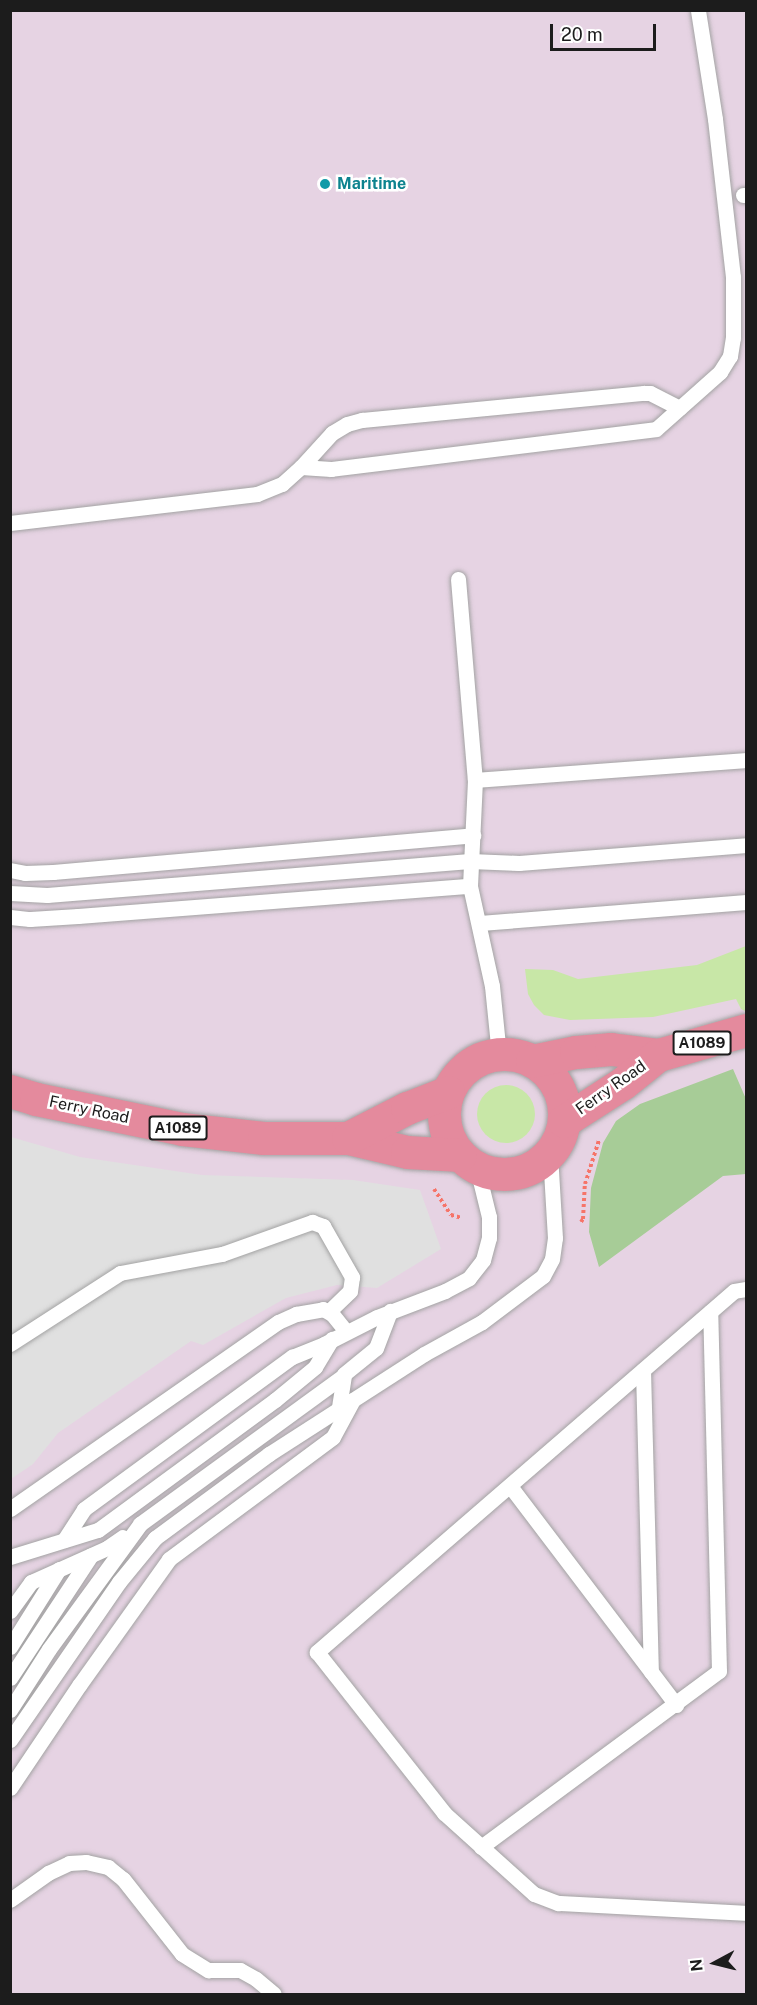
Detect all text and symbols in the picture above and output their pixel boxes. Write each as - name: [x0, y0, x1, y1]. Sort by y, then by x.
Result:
- scale bar: [553, 12, 660, 50]
- text: 20 m: [561, 24, 603, 45]
- place label: Maritime: [337, 174, 406, 194]
- marker: Maritime: [318, 177, 332, 191]
- road number: A1089: [672, 1031, 732, 1055]
- street label: Ferry Road: [572, 1057, 650, 1119]
- street label: Ferry Road: [47, 1092, 131, 1128]
- road number: A1089: [148, 1116, 208, 1140]
- north arrow: [685, 1933, 745, 1993]
- text: N: [686, 1958, 707, 1973]

